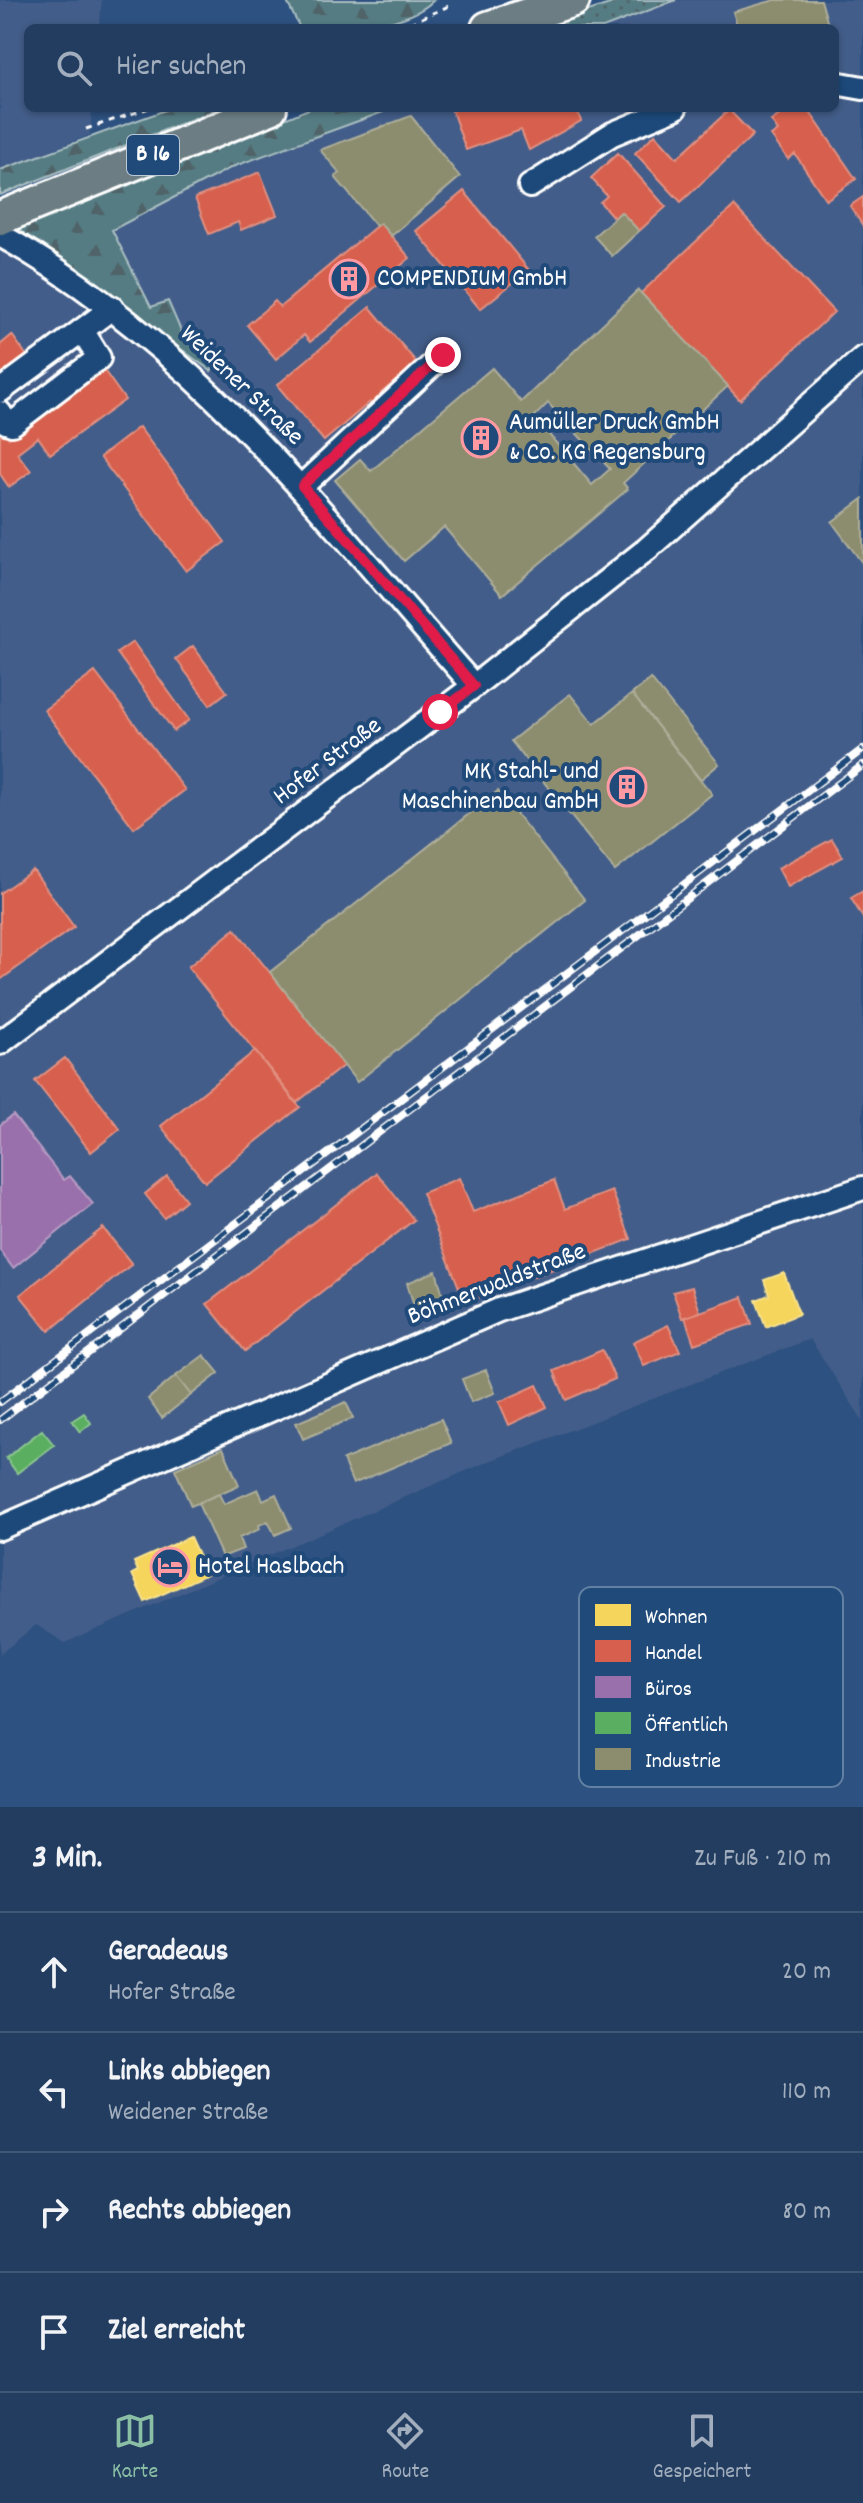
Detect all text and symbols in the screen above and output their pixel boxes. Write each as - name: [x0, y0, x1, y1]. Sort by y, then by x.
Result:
- search box: [24, 24, 839, 112]
- icon: search: [52, 46, 96, 90]
- text: Hier suchen: [116, 47, 246, 90]
- road number: B 16: [127, 135, 179, 175]
- building icon: COMPENDIUM GmbH: [328, 258, 370, 300]
- place label: COMPENDIUM GmbH: [377, 261, 567, 298]
- street label: Weidener Straße: [170, 317, 312, 455]
- route end: [425, 337, 461, 373]
- place label: Aumüller Druck GmbH & Co. KG Regensburg: [509, 405, 720, 472]
- building icon: Aumüller Druck GmbH & Co. KG Regensburg: [460, 417, 502, 459]
- route start: [422, 694, 458, 730]
- street label: Hofer Straße: [266, 709, 390, 815]
- place label: MK Stahl- und Maschinenbau GmbH: [402, 754, 599, 821]
- building icon: MK Stahl- und Maschinenbau GmbH: [606, 766, 648, 808]
- street label: Böhmerwaldstraße: [402, 1234, 592, 1336]
- hotel icon: Hotel Haslbach: [149, 1546, 191, 1588]
- place label: Hotel Haslbach: [198, 1549, 345, 1586]
- legend: [579, 1587, 843, 1787]
- text: Wohnen: [645, 1603, 708, 1634]
- text: Handel: [645, 1639, 702, 1670]
- text: Büros: [645, 1675, 692, 1706]
- text: Öffentlich: [645, 1711, 728, 1742]
- text: Industrie: [645, 1747, 721, 1778]
- text: 3 Min.: [32, 1835, 102, 1884]
- text: Zu Fuß · 210 m: [694, 1841, 831, 1878]
- text: Geradeaus: [108, 1932, 228, 1975]
- icon: ahead: [32, 1950, 76, 1994]
- text: 20 m: [782, 1954, 831, 1991]
- text: Hofer Straße: [108, 1975, 236, 2012]
- text: Links abbiegen: [108, 2052, 270, 2095]
- icon: left: [32, 2070, 76, 2114]
- text: 110 m: [782, 2074, 831, 2111]
- text: Weidener Straße: [108, 2095, 269, 2132]
- icon: right: [32, 2190, 76, 2234]
- text: Rechts abbiegen: [108, 2191, 291, 2234]
- text: 80 m: [783, 2194, 831, 2231]
- icon: arrive: [32, 2310, 76, 2354]
- text: Ziel erreicht: [108, 2311, 245, 2354]
- tab: Karte: [112, 2409, 158, 2488]
- tab: Route: [381, 2409, 429, 2488]
- tab: Gespeichert: [653, 2409, 751, 2488]

